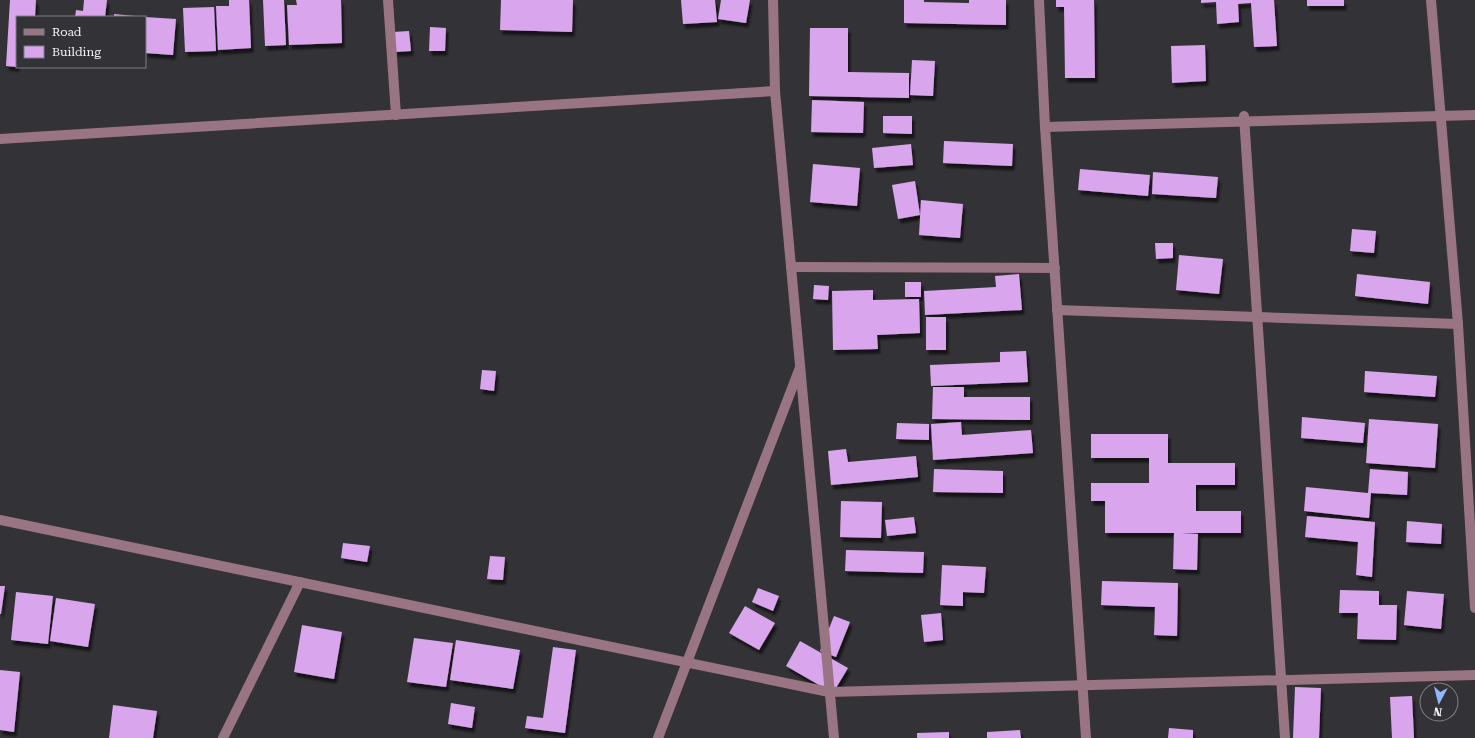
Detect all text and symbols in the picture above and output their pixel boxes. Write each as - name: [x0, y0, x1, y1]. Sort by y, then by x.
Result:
- legend: [16, 16, 146, 68]
- text: Road: [52, 25, 82, 39]
- text: Building: [52, 45, 101, 59]
- north arrow: [1419, 682, 1459, 722]
- text: N: [1432, 704, 1443, 718]

